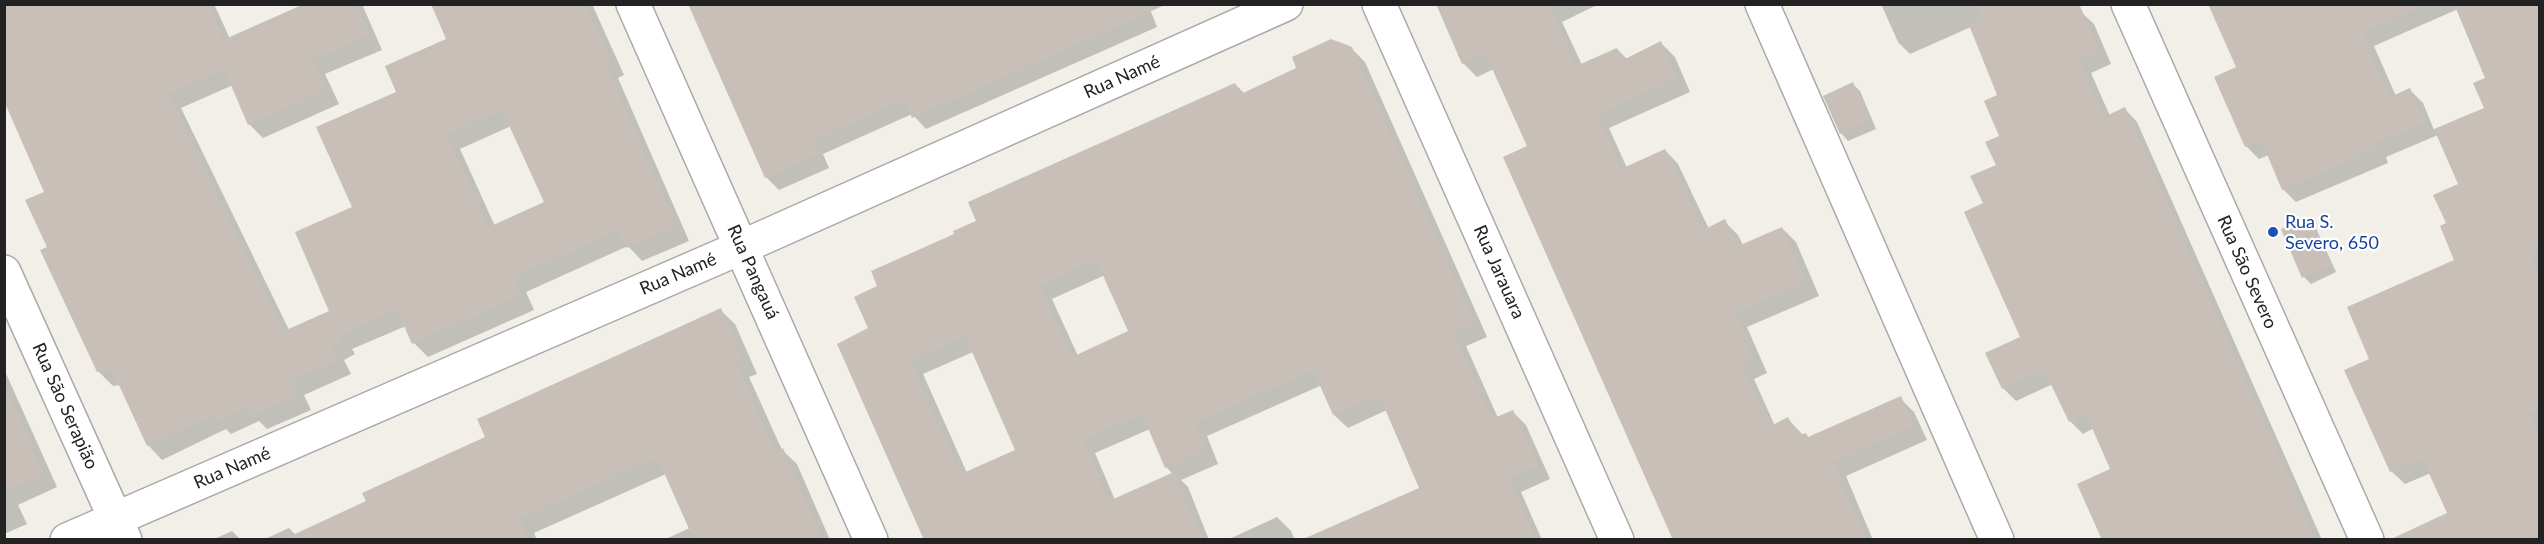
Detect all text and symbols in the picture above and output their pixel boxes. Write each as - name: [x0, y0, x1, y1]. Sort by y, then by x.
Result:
- street label: Rua Namé: [1081, 51, 1163, 103]
- place label: Rua S. Severo, 650: [2285, 211, 2379, 254]
- street label: Rua São Severo: [2212, 212, 2282, 332]
- street label: Rua Pangauá: [723, 221, 783, 323]
- street label: Rua Jarauara: [1469, 222, 1529, 322]
- marker: Rua S. Severo, 650: [2266, 225, 2280, 239]
- street label: Rua Namé: [636, 248, 720, 300]
- street label: Rua São Serapião: [27, 339, 103, 473]
- street label: Rua Namé: [190, 442, 274, 494]

